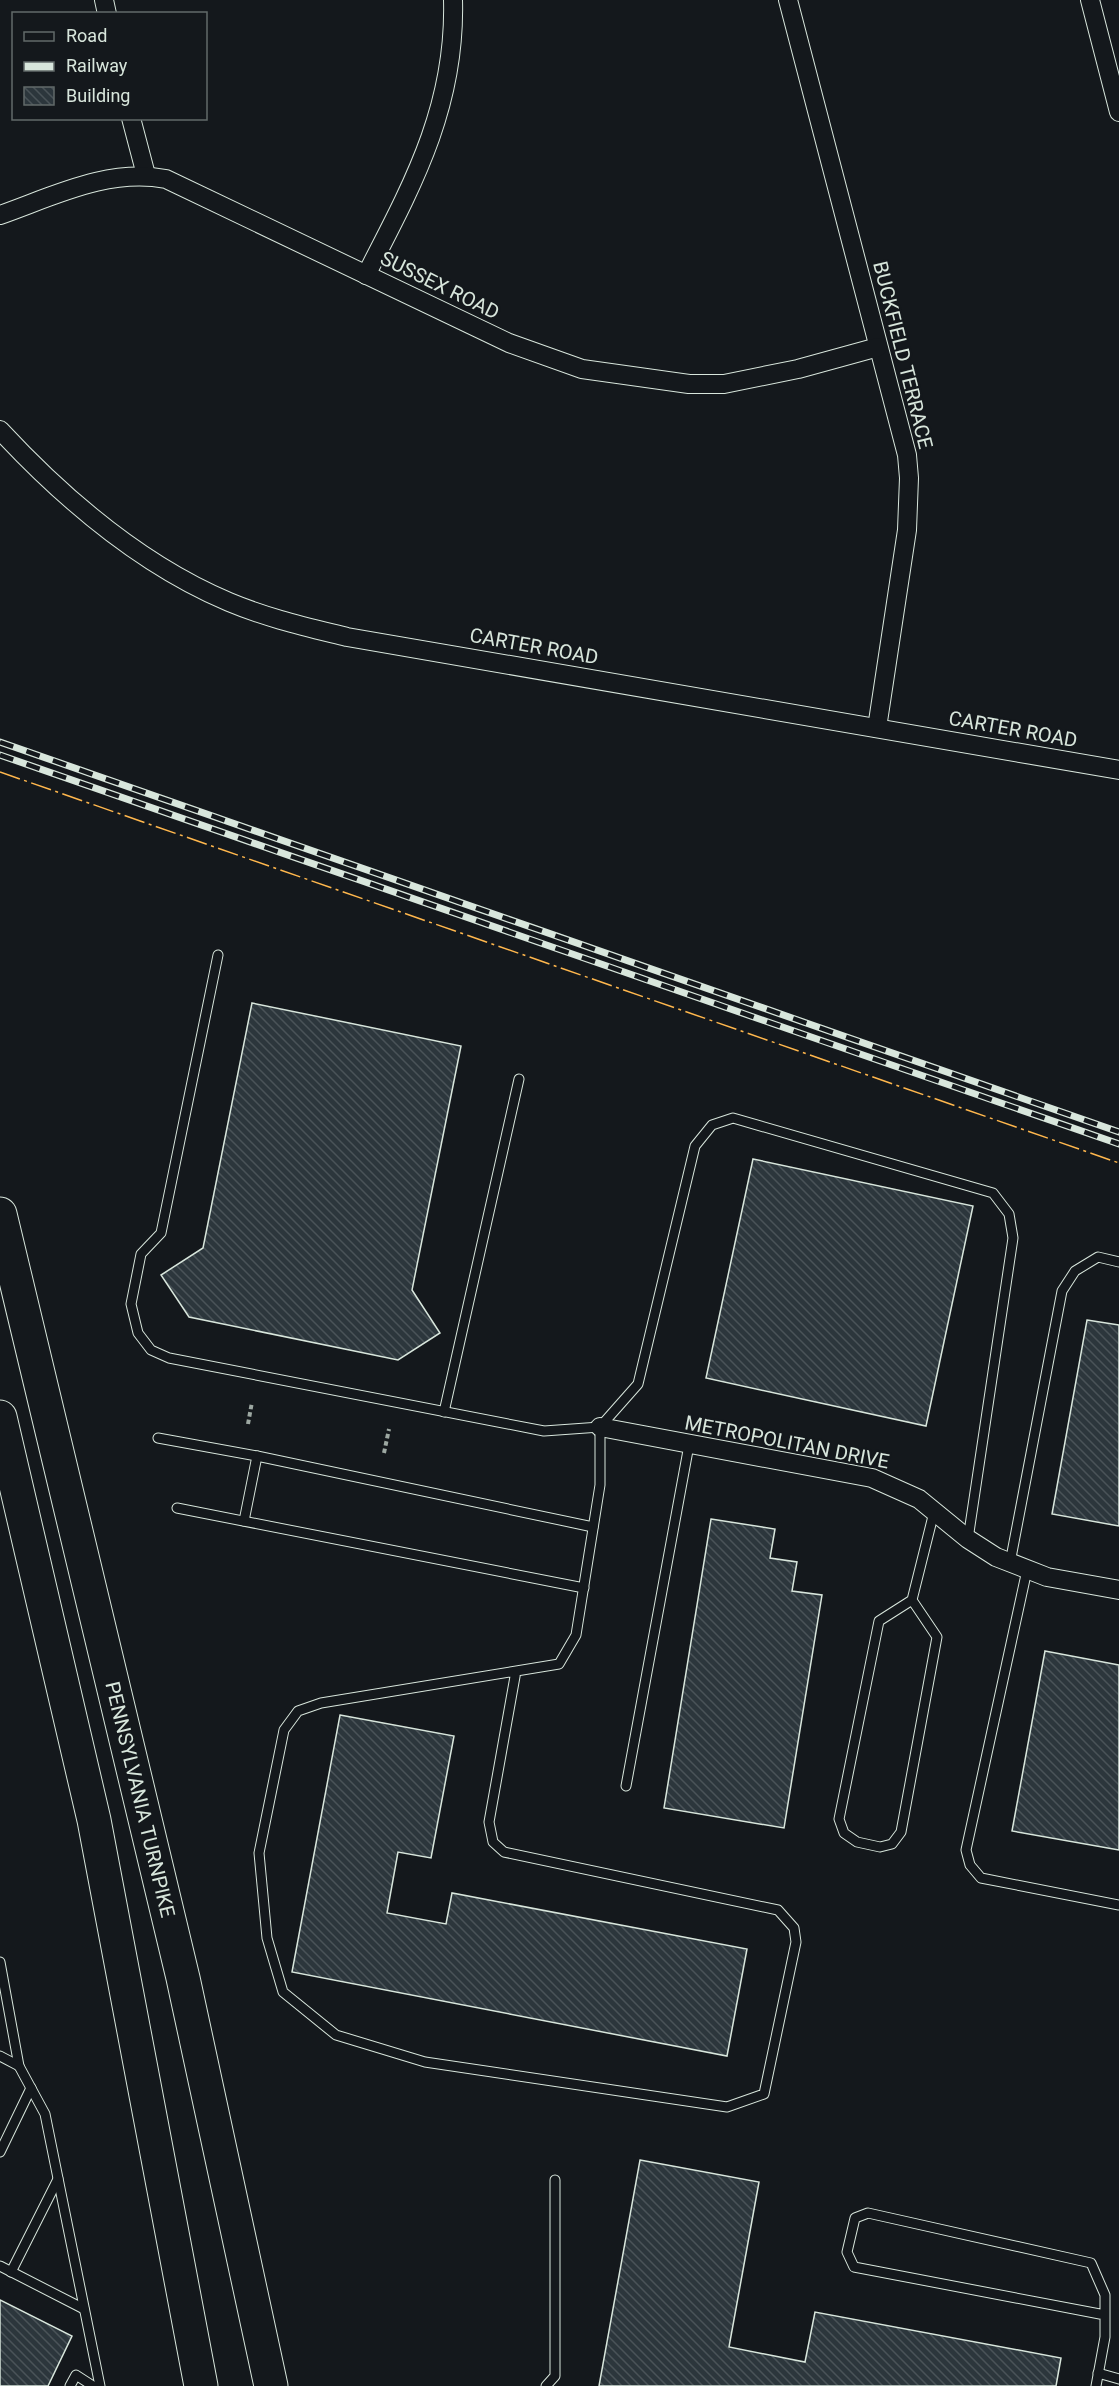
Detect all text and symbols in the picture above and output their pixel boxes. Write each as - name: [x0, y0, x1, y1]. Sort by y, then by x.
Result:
- legend: [12, 12, 207, 120]
- text: Road: [66, 25, 107, 46]
- text: Railway: [66, 55, 128, 76]
- text: Building: [66, 85, 130, 106]
- street label: SUSSEX ROAD: [377, 246, 503, 324]
- street label: BUCKFIELD TERRACE: [868, 259, 938, 451]
- street label: CARTER ROAD: [468, 623, 600, 669]
- street label: CARTER ROAD: [947, 706, 1079, 752]
- street label: METROPOLITAN DRIVE: [683, 1410, 891, 1474]
- street label: PENNSYLVANIA TURNPIKE: [100, 1679, 180, 1920]

